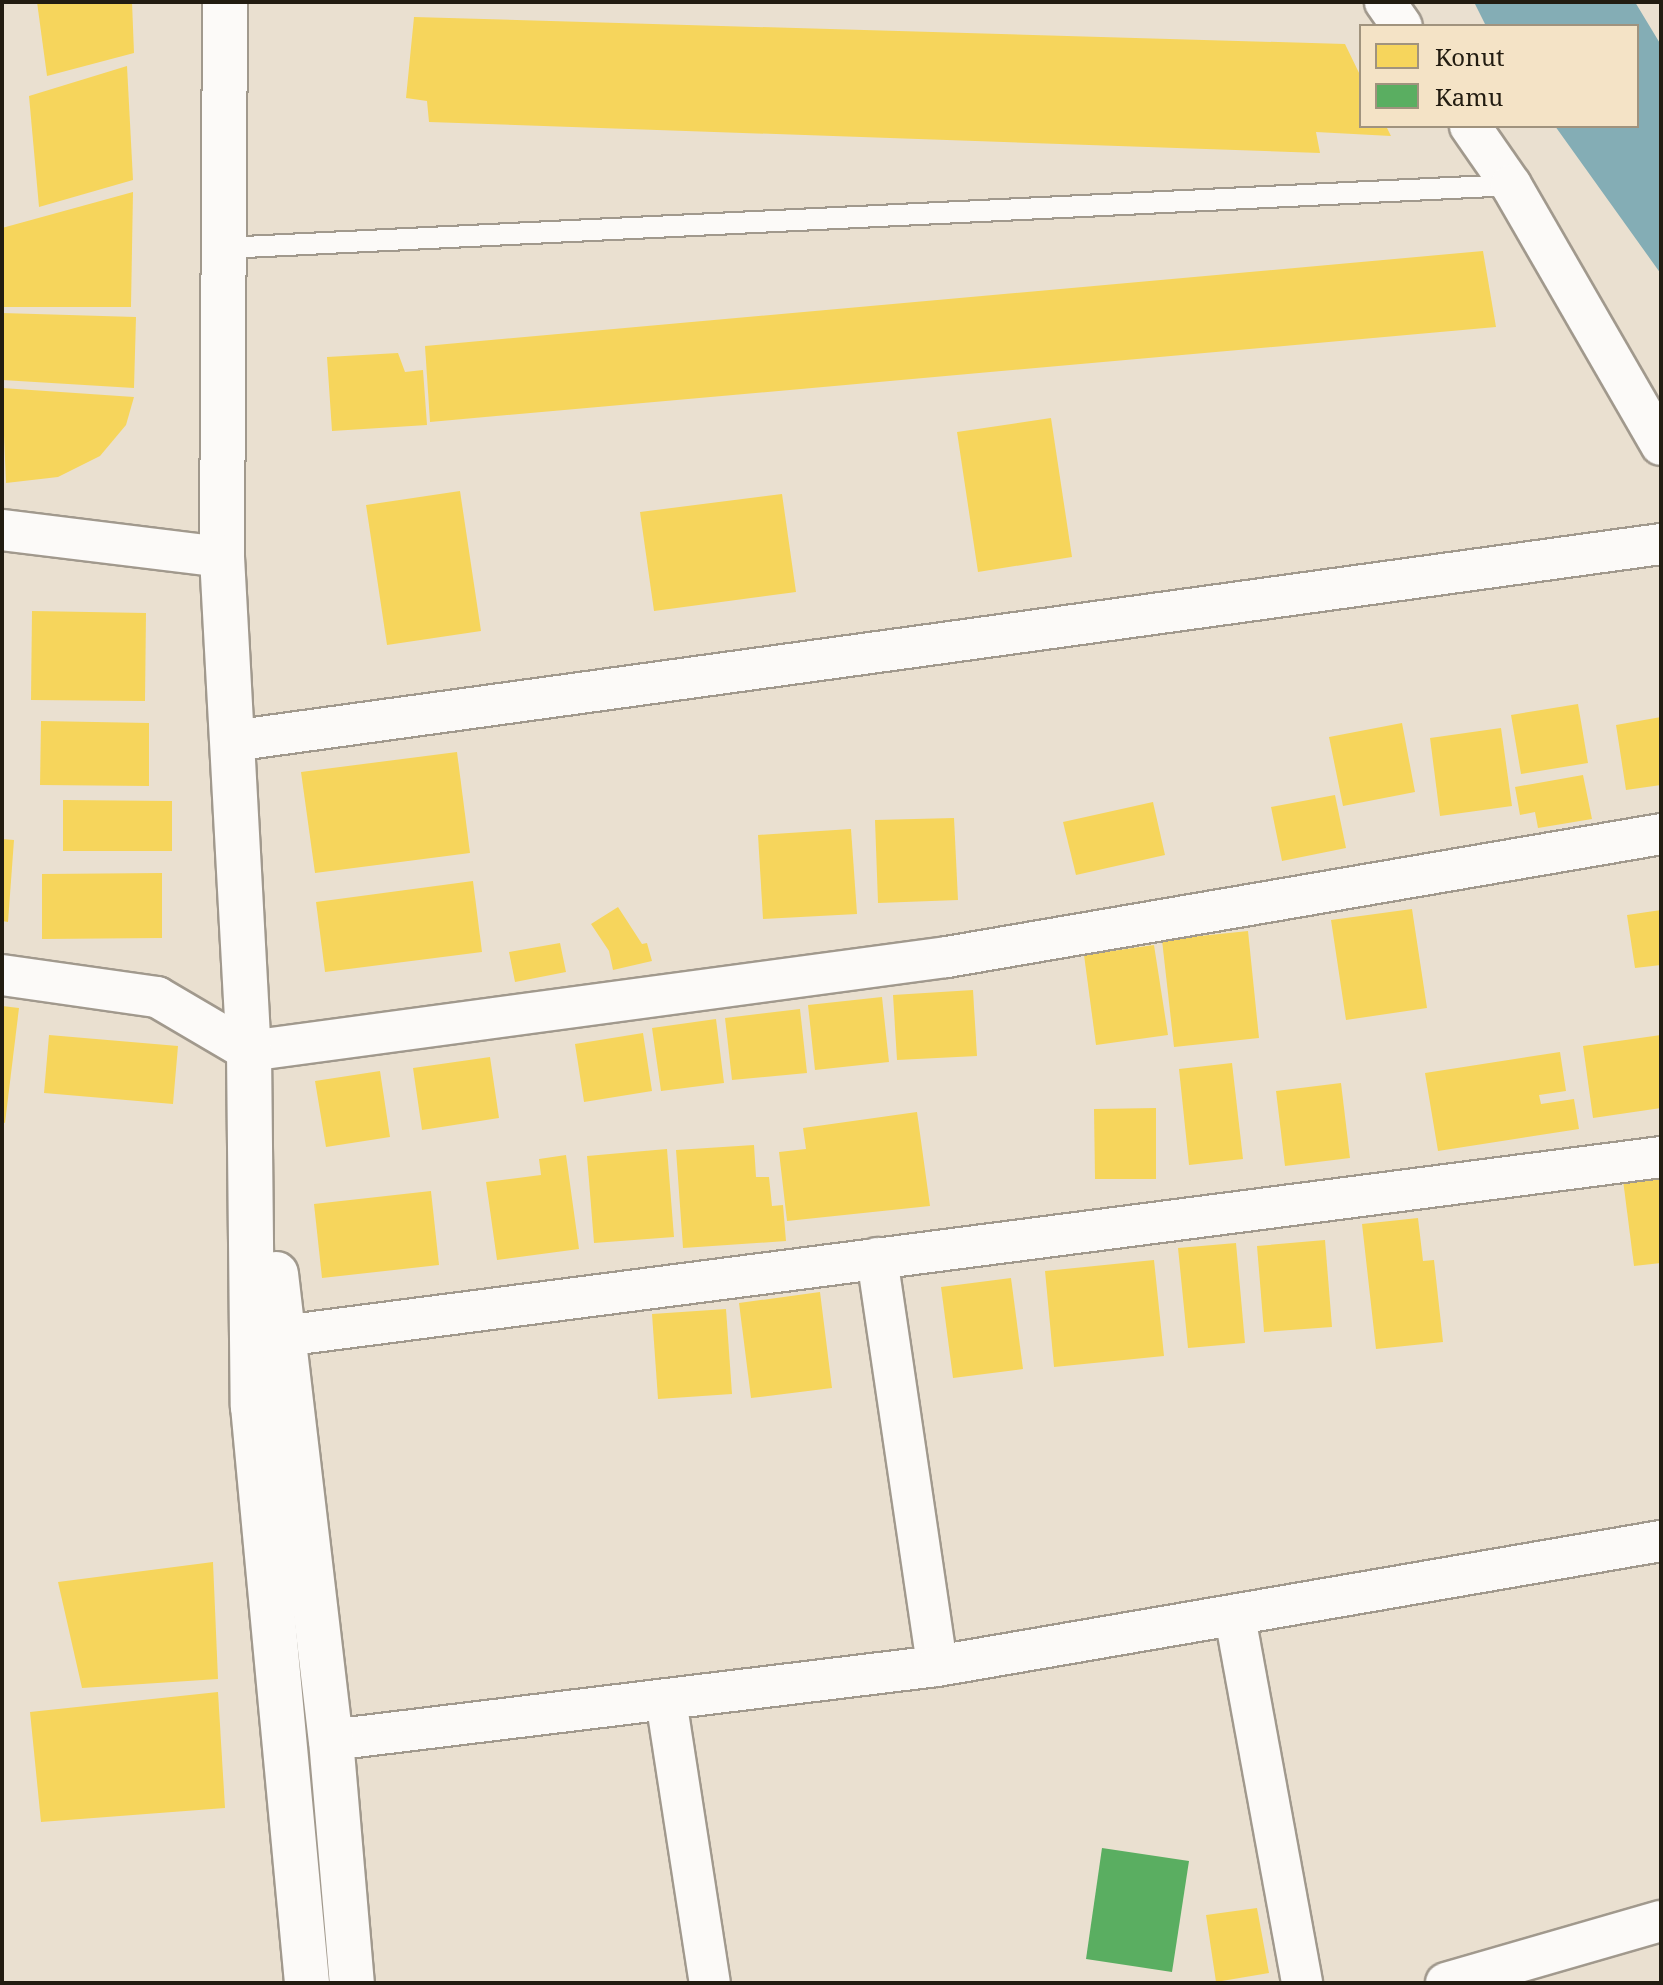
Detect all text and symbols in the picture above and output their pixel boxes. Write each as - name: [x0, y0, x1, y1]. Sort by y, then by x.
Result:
- legend: [1359, 24, 1639, 128]
- text: Konut: [1435, 40, 1504, 73]
- text: Kamu: [1435, 80, 1503, 113]

